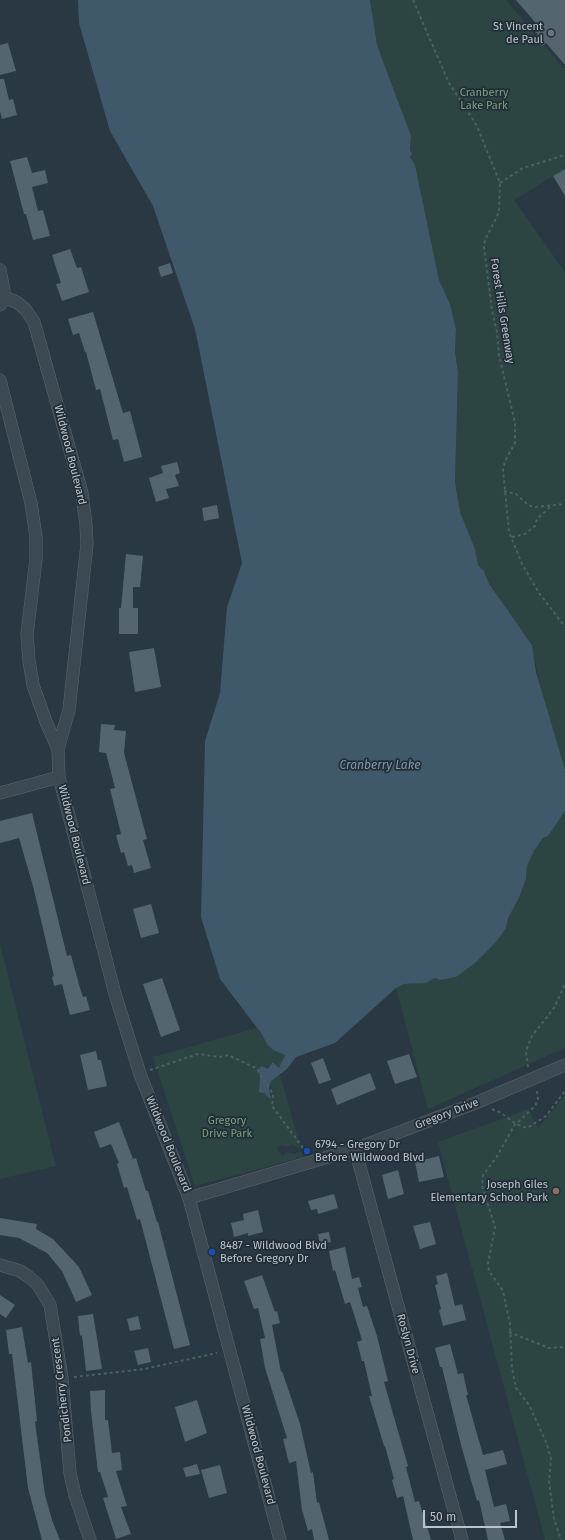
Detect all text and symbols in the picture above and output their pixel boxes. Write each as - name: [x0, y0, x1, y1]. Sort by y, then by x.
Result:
- place label: St Vincent de Paul: [493, 20, 543, 46]
- marker: St Vincent de Paul: [546, 28, 556, 38]
- park label: Cranberry Lake Park: [460, 86, 508, 112]
- street label: Forest Hills Greenway: [487, 257, 517, 365]
- street label: Wildwood Boulevard: [51, 404, 89, 506]
- water label: Cranberry Lake: [340, 759, 420, 773]
- street label: Wildwood Boulevard: [55, 784, 93, 886]
- street label: Wildwood Boulevard: [143, 1094, 193, 1194]
- street label: Gregory Drive: [413, 1096, 481, 1132]
- park label: Gregory Drive Park: [202, 1114, 252, 1140]
- place label: 6794 - Gregory Dr Before Wildwood Blvd: [315, 1138, 424, 1164]
- marker: 6794 - Gregory Dr Before Wildwood Blvd: [302, 1146, 312, 1156]
- place label: Joseph Giles Elementary School Park: [430, 1178, 548, 1204]
- marker: Joseph Giles Elementary School Park: [551, 1186, 561, 1196]
- place label: 8487 - Wildwood Blvd Before Gregory Dr: [220, 1239, 327, 1265]
- marker: 8487 - Wildwood Blvd Before Gregory Dr: [207, 1247, 217, 1257]
- street label: Roslyn Drive: [394, 1312, 422, 1376]
- street label: Pondicherry Crescent: [49, 1337, 75, 1443]
- street label: Wildwood Boulevard: [238, 1404, 278, 1506]
- scale bar: [425, 1502, 519, 1528]
- text: 50 m: [430, 1510, 456, 1524]

